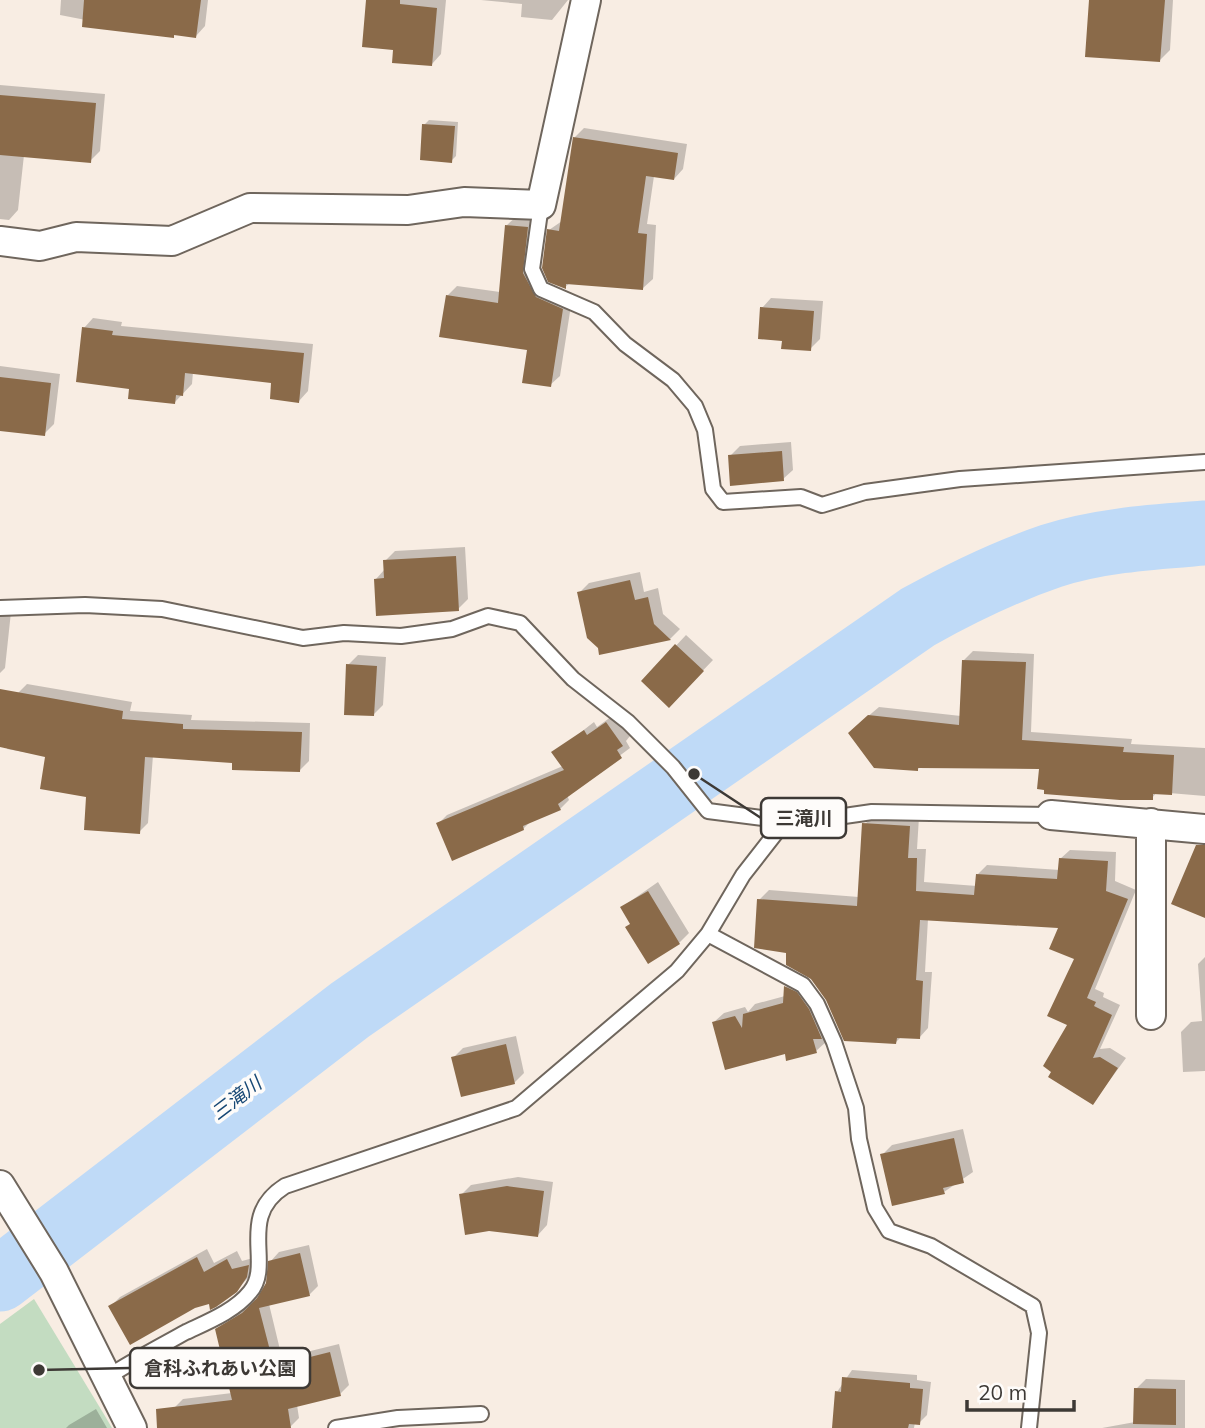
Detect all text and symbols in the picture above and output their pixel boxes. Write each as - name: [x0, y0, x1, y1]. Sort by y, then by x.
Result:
- callout: 三滝川: [761, 798, 846, 838]
- text: 三滝川: [775, 806, 833, 830]
- water label: 三滝川: [206, 1070, 268, 1125]
- callout: 倉科ふれあい公園: [130, 1348, 310, 1388]
- text: 倉科ふれあい公園: [144, 1356, 296, 1380]
- scale bar: [967, 1368, 1074, 1412]
- text: 20 m: [978, 1379, 1027, 1405]

